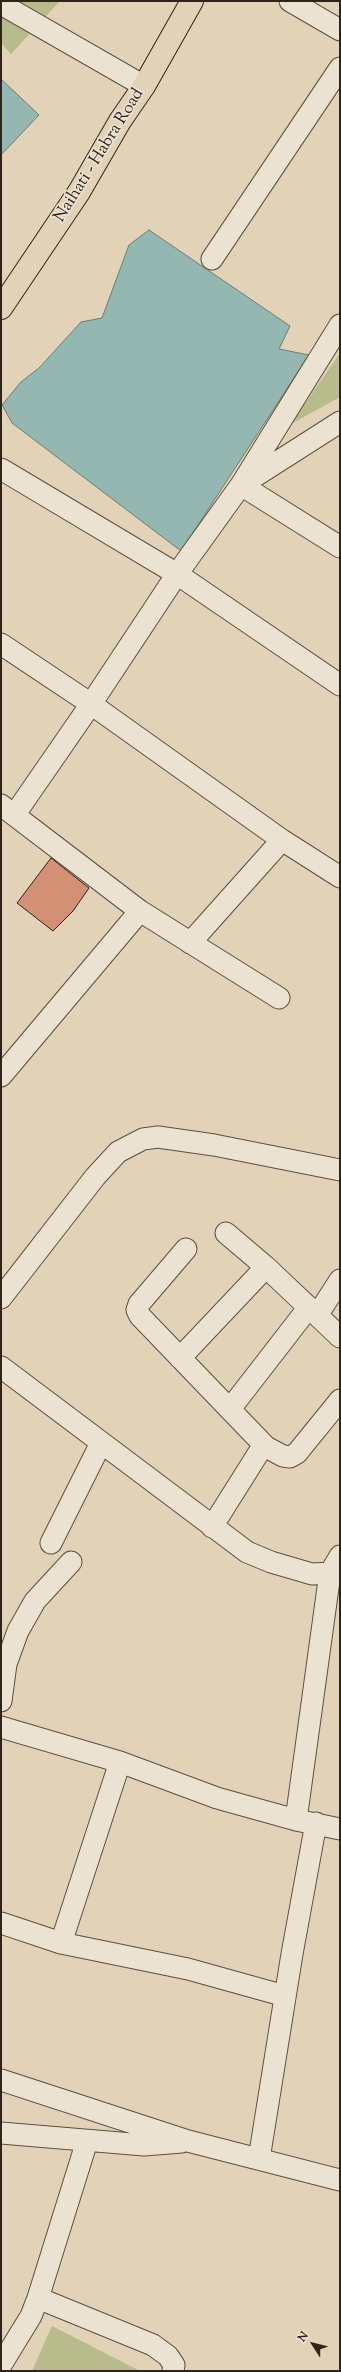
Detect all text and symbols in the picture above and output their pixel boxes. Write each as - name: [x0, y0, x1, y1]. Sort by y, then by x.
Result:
- street label: Naihati - Habra Road: [51, 85, 149, 227]
- north arrow: [293, 2324, 333, 2364]
- text: N: [294, 2329, 312, 2345]

